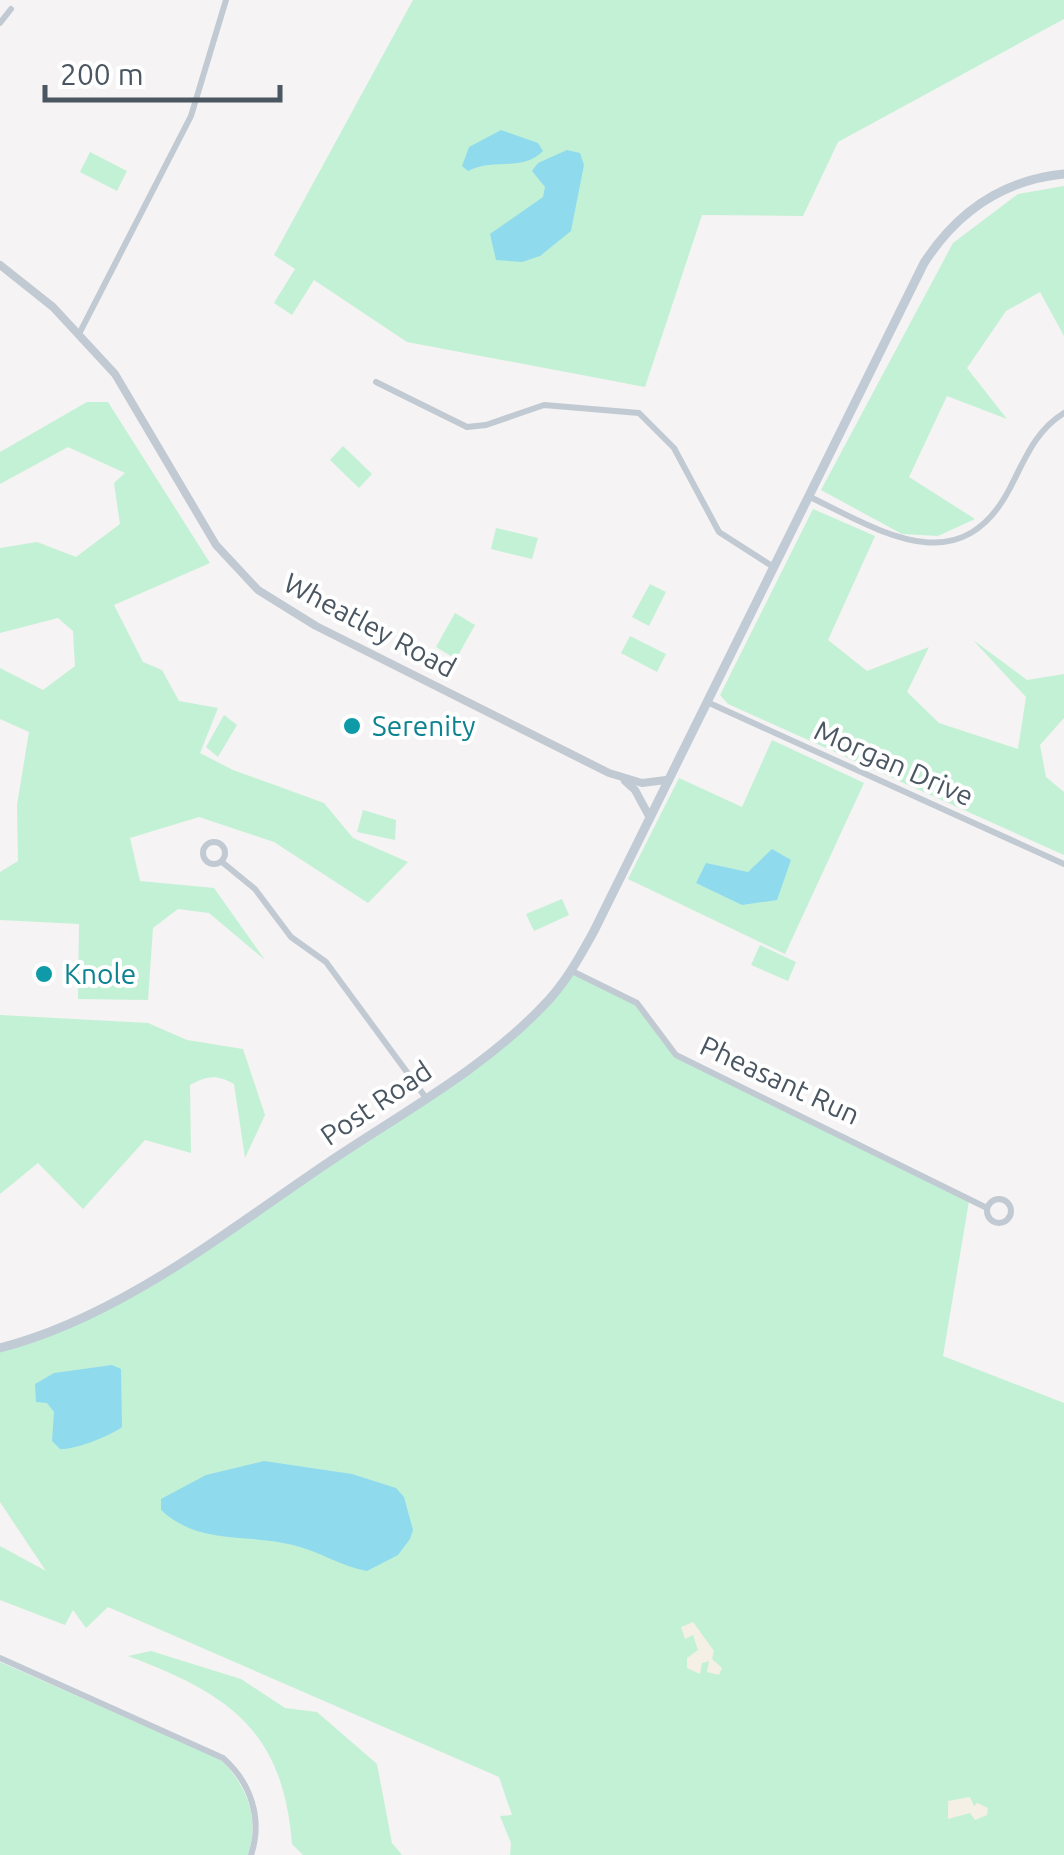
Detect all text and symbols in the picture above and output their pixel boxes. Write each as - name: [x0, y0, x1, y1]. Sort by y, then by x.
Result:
- scale bar: [45, 40, 280, 102]
- text: 200 m: [60, 57, 144, 91]
- street label: Wheatley Road: [279, 566, 461, 683]
- place label: Serenity: [372, 710, 476, 741]
- street label: Morgan Drive: [810, 714, 978, 811]
- marker: Serenity: [341, 715, 363, 737]
- place label: Knole: [64, 958, 136, 989]
- marker: Knole: [33, 963, 55, 985]
- street label: Pheasant Run: [696, 1029, 865, 1130]
- street label: Post Road: [314, 1054, 437, 1151]

